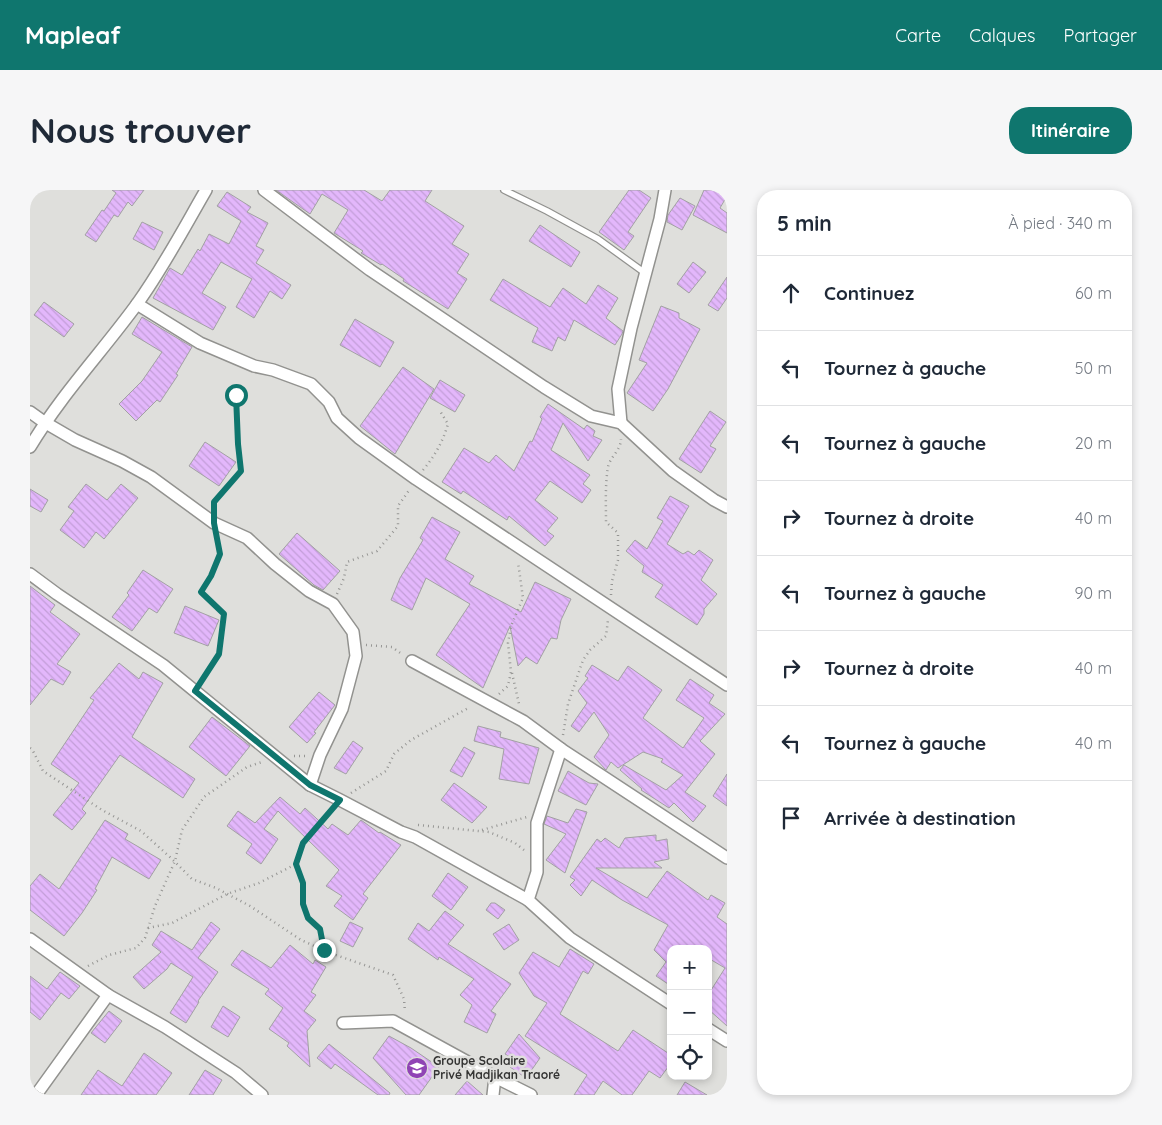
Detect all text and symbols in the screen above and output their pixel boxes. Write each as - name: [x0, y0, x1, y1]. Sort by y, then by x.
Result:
- text: Mapleaf: [25, 20, 121, 50]
- text: Carte: [895, 24, 941, 47]
- text: Calques: [969, 24, 1036, 47]
- text: Partager: [1064, 24, 1137, 47]
- button: Itinéraire: [1009, 107, 1132, 154]
- text: Nous trouver: [30, 108, 251, 152]
- text: 5 min: [777, 210, 832, 236]
- text: À pied · 340 m: [1008, 213, 1112, 233]
- icon: ahead: [777, 279, 805, 307]
- text: Continuez: [824, 281, 914, 305]
- text: 60 m: [1075, 283, 1112, 303]
- icon: left: [777, 354, 805, 382]
- text: Tournez à gauche: [824, 356, 986, 380]
- text: 50 m: [1075, 358, 1112, 378]
- route start: [225, 384, 248, 407]
- icon: left: [777, 429, 805, 457]
- text: Tournez à gauche: [824, 431, 986, 455]
- text: 20 m: [1075, 433, 1112, 453]
- icon: right: [777, 504, 805, 532]
- text: Tournez à droite: [824, 506, 974, 530]
- text: 40 m: [1075, 508, 1112, 528]
- icon: left: [777, 579, 805, 607]
- text: Tournez à gauche: [824, 581, 986, 605]
- text: 90 m: [1075, 583, 1112, 603]
- icon: right: [777, 654, 805, 682]
- text: Tournez à droite: [824, 656, 974, 680]
- text: 40 m: [1075, 658, 1112, 678]
- icon: left: [777, 729, 805, 757]
- text: Tournez à gauche: [824, 731, 986, 755]
- text: 40 m: [1075, 733, 1112, 753]
- icon: arrive: [777, 804, 805, 832]
- text: Arrivée à destination: [824, 806, 1016, 830]
- route end: [313, 939, 336, 962]
- map controls: [667, 945, 712, 1080]
- button: +: [667, 945, 712, 990]
- button: −: [667, 990, 712, 1035]
- button: locate: [667, 1035, 712, 1080]
- place label: Groupe Scolaire Privé Madjikan Traoré: [433, 1053, 560, 1082]
- school or university icon: Groupe Scolaire Privé Madjikan Traoré: [405, 1056, 429, 1080]

